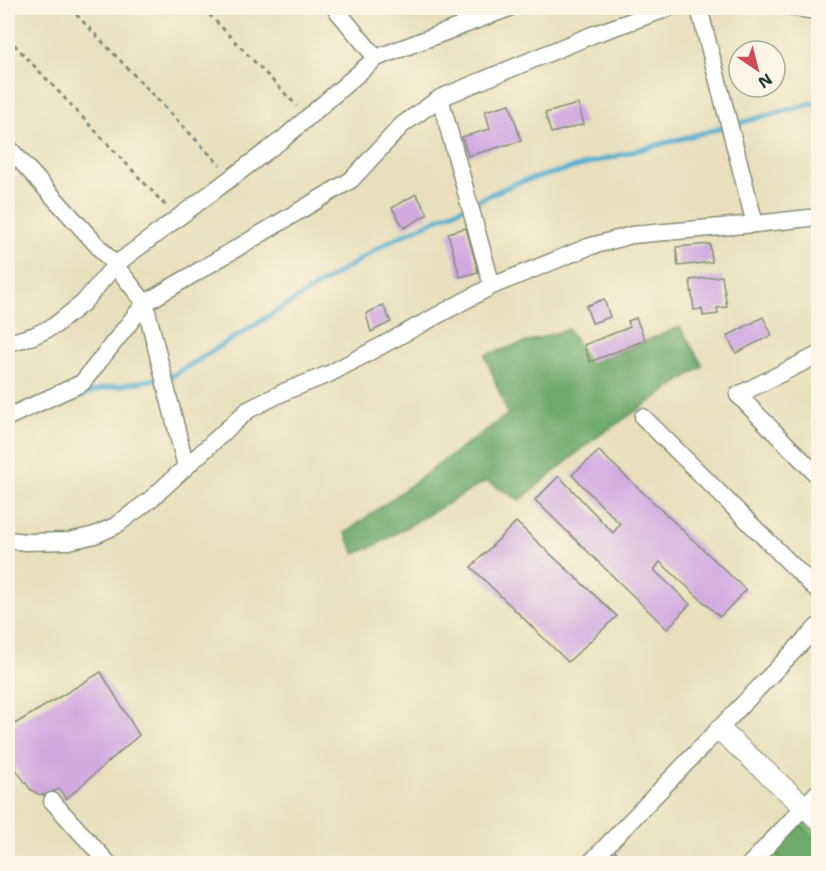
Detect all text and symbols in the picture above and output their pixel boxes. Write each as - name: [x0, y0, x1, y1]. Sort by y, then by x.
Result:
- north arrow: [727, 39, 787, 99]
- text: N: [754, 69, 777, 93]

